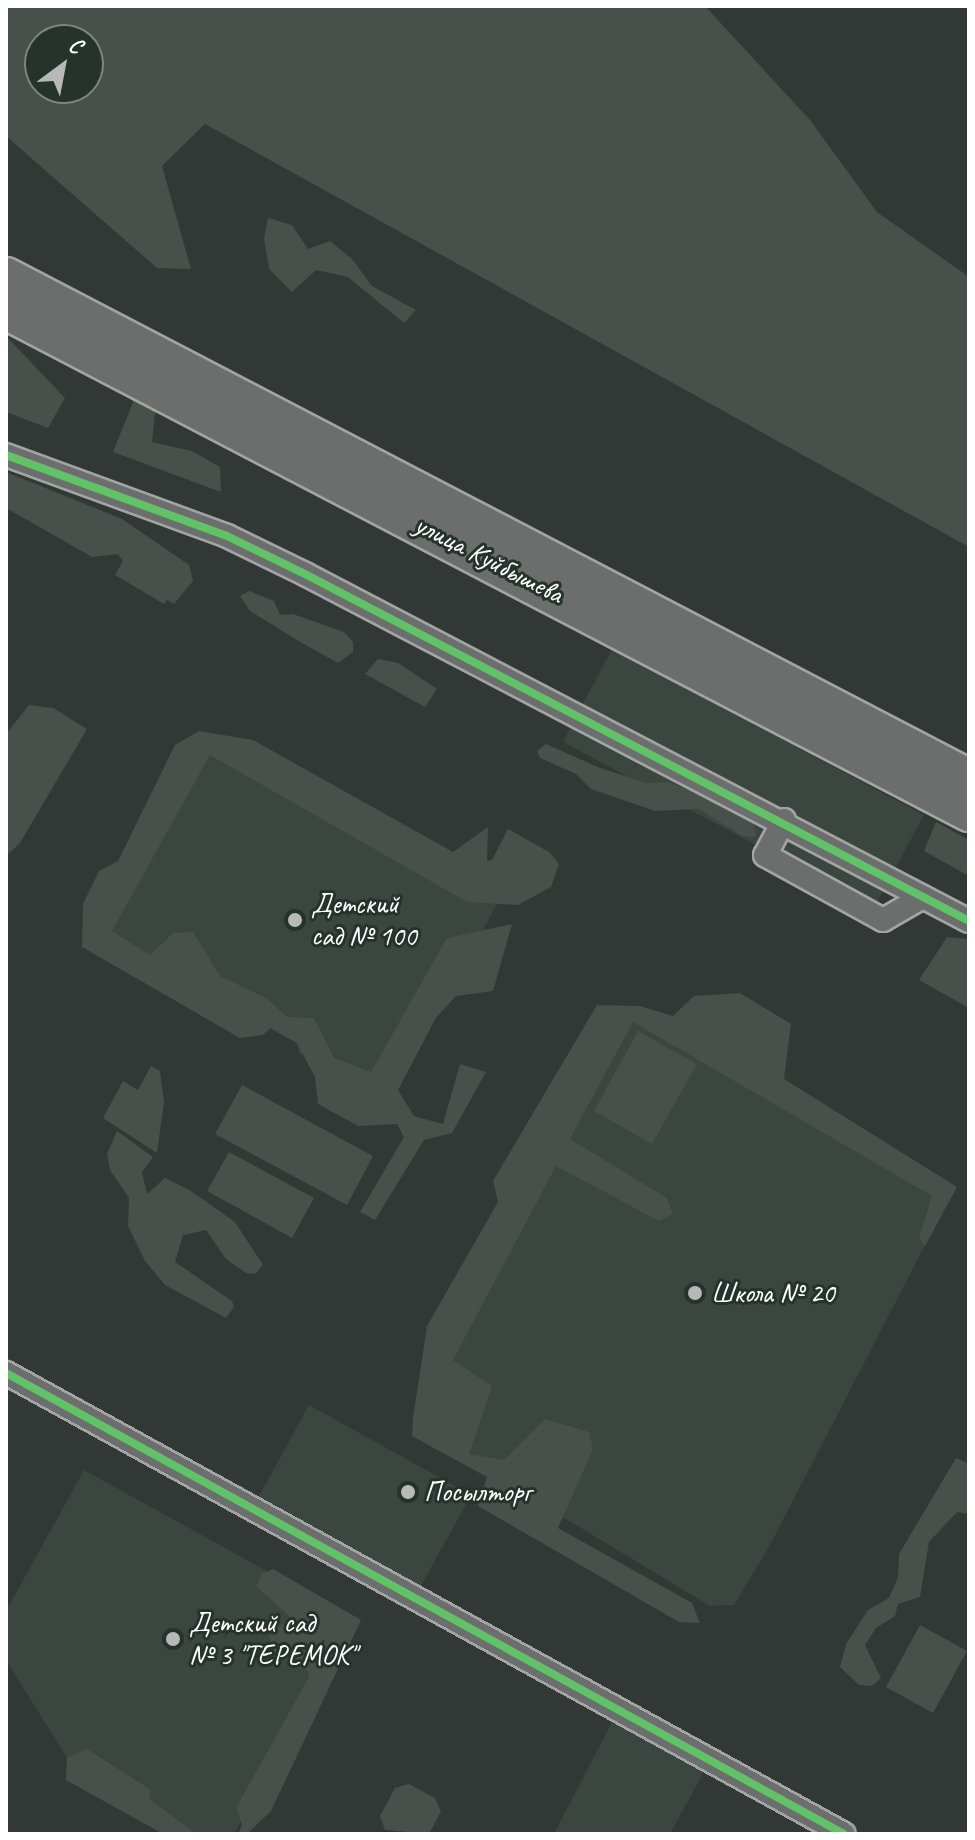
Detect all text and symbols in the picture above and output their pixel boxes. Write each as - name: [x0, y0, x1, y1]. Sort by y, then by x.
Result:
- north arrow: [24, 24, 104, 104]
- text: С: [64, 31, 88, 60]
- street label: улица Куйбышева: [409, 507, 569, 611]
- place label: Детский сад № 100: [311, 887, 417, 953]
- marker: Детский сад № 100: [286, 911, 304, 929]
- place label: Школа № 20: [711, 1276, 835, 1310]
- marker: Школа № 20: [686, 1284, 704, 1302]
- place label: Посылторг: [424, 1475, 531, 1509]
- marker: Посылторг: [399, 1483, 417, 1501]
- place label: Детский сад № 3 "ТЕРЕМОК": [189, 1606, 356, 1672]
- marker: Детский сад № 3 "ТЕРЕМОК": [164, 1630, 182, 1648]

